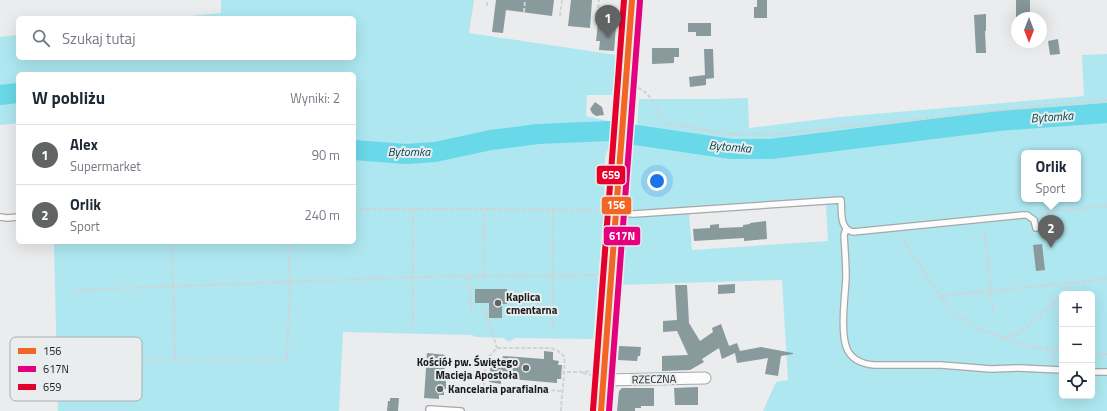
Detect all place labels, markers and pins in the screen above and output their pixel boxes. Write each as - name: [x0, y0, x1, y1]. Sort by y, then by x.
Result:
- pin: 1: [595, 5, 621, 38]
- pin: 2: [1038, 215, 1064, 248]
- place label: Kaplica cmentarna: [506, 289, 558, 318]
- marker: Kaplica cmentarna: [493, 298, 503, 308]
- place label: Kościół pw. Świętego Macieja Apostoła: [417, 354, 518, 383]
- marker: Kościół pw. Świętego Macieja Apostoła: [521, 363, 531, 373]
- place label: Kancelaria parafialna: [448, 381, 549, 397]
- marker: Kancelaria parafialna: [435, 384, 445, 394]

